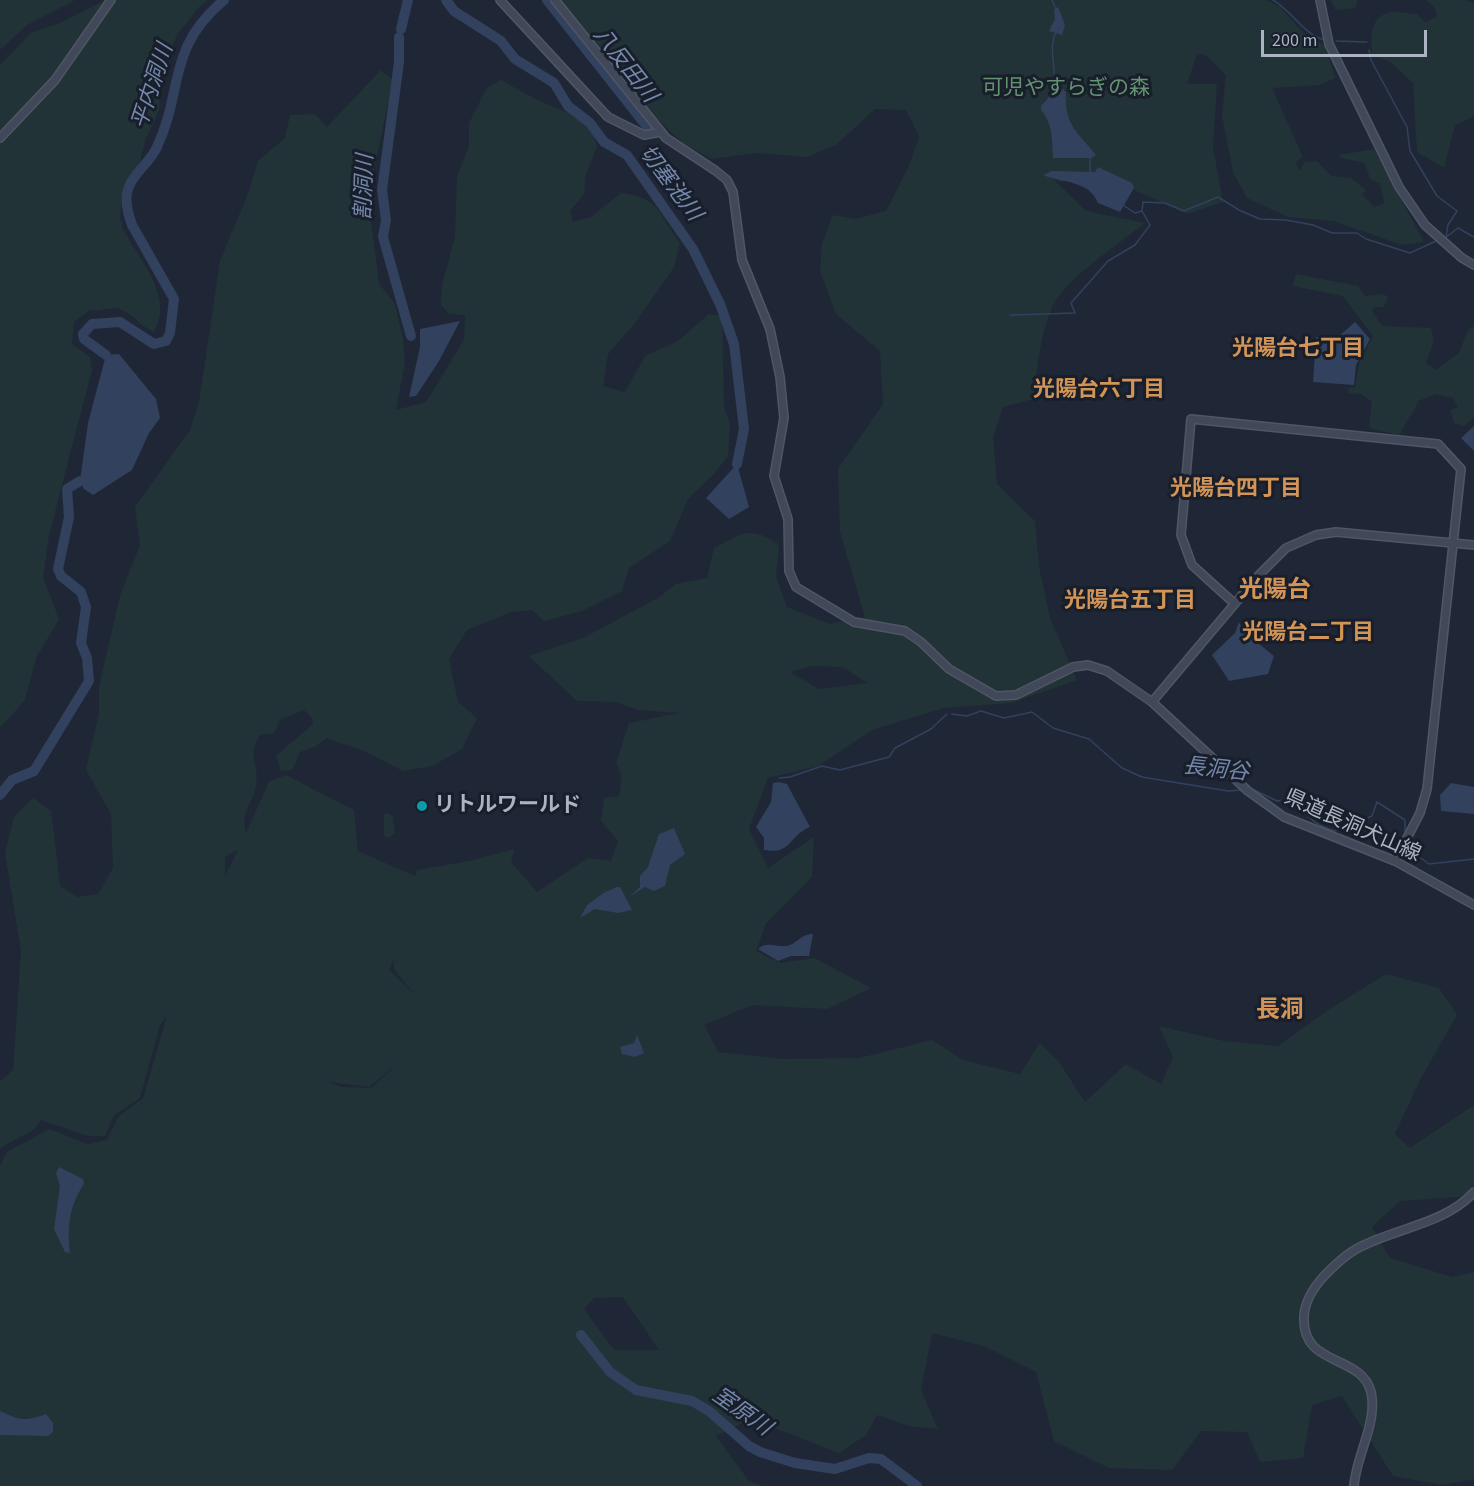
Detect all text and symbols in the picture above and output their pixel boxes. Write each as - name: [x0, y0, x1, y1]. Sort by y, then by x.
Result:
- scale bar: [1264, 18, 1430, 56]
- water label: 八反田川: [587, 23, 661, 109]
- text: 200 m: [1272, 28, 1317, 53]
- water label: 平内洞川: [128, 41, 180, 133]
- park label: 可児やすらぎの森: [982, 76, 1150, 102]
- water label: 切塞池川: [632, 141, 706, 227]
- water label: 割洞川: [352, 154, 380, 220]
- district label: 光陽台七丁目: [1232, 337, 1364, 363]
- district label: 光陽台六丁目: [1033, 378, 1165, 404]
- district label: 光陽台四丁目: [1170, 477, 1302, 503]
- district label: 光陽台: [1239, 578, 1311, 606]
- district label: 光陽台五丁目: [1064, 589, 1196, 615]
- district label: 光陽台二丁目: [1242, 621, 1374, 647]
- water label: 長洞谷: [1182, 754, 1250, 788]
- street label: 県道長洞犬山線: [1280, 786, 1424, 868]
- place label: リトルワールド: [434, 793, 581, 819]
- marker: リトルワールド: [415, 799, 429, 813]
- district label: 長洞: [1256, 998, 1304, 1026]
- water label: 室原川: [706, 1383, 776, 1443]

